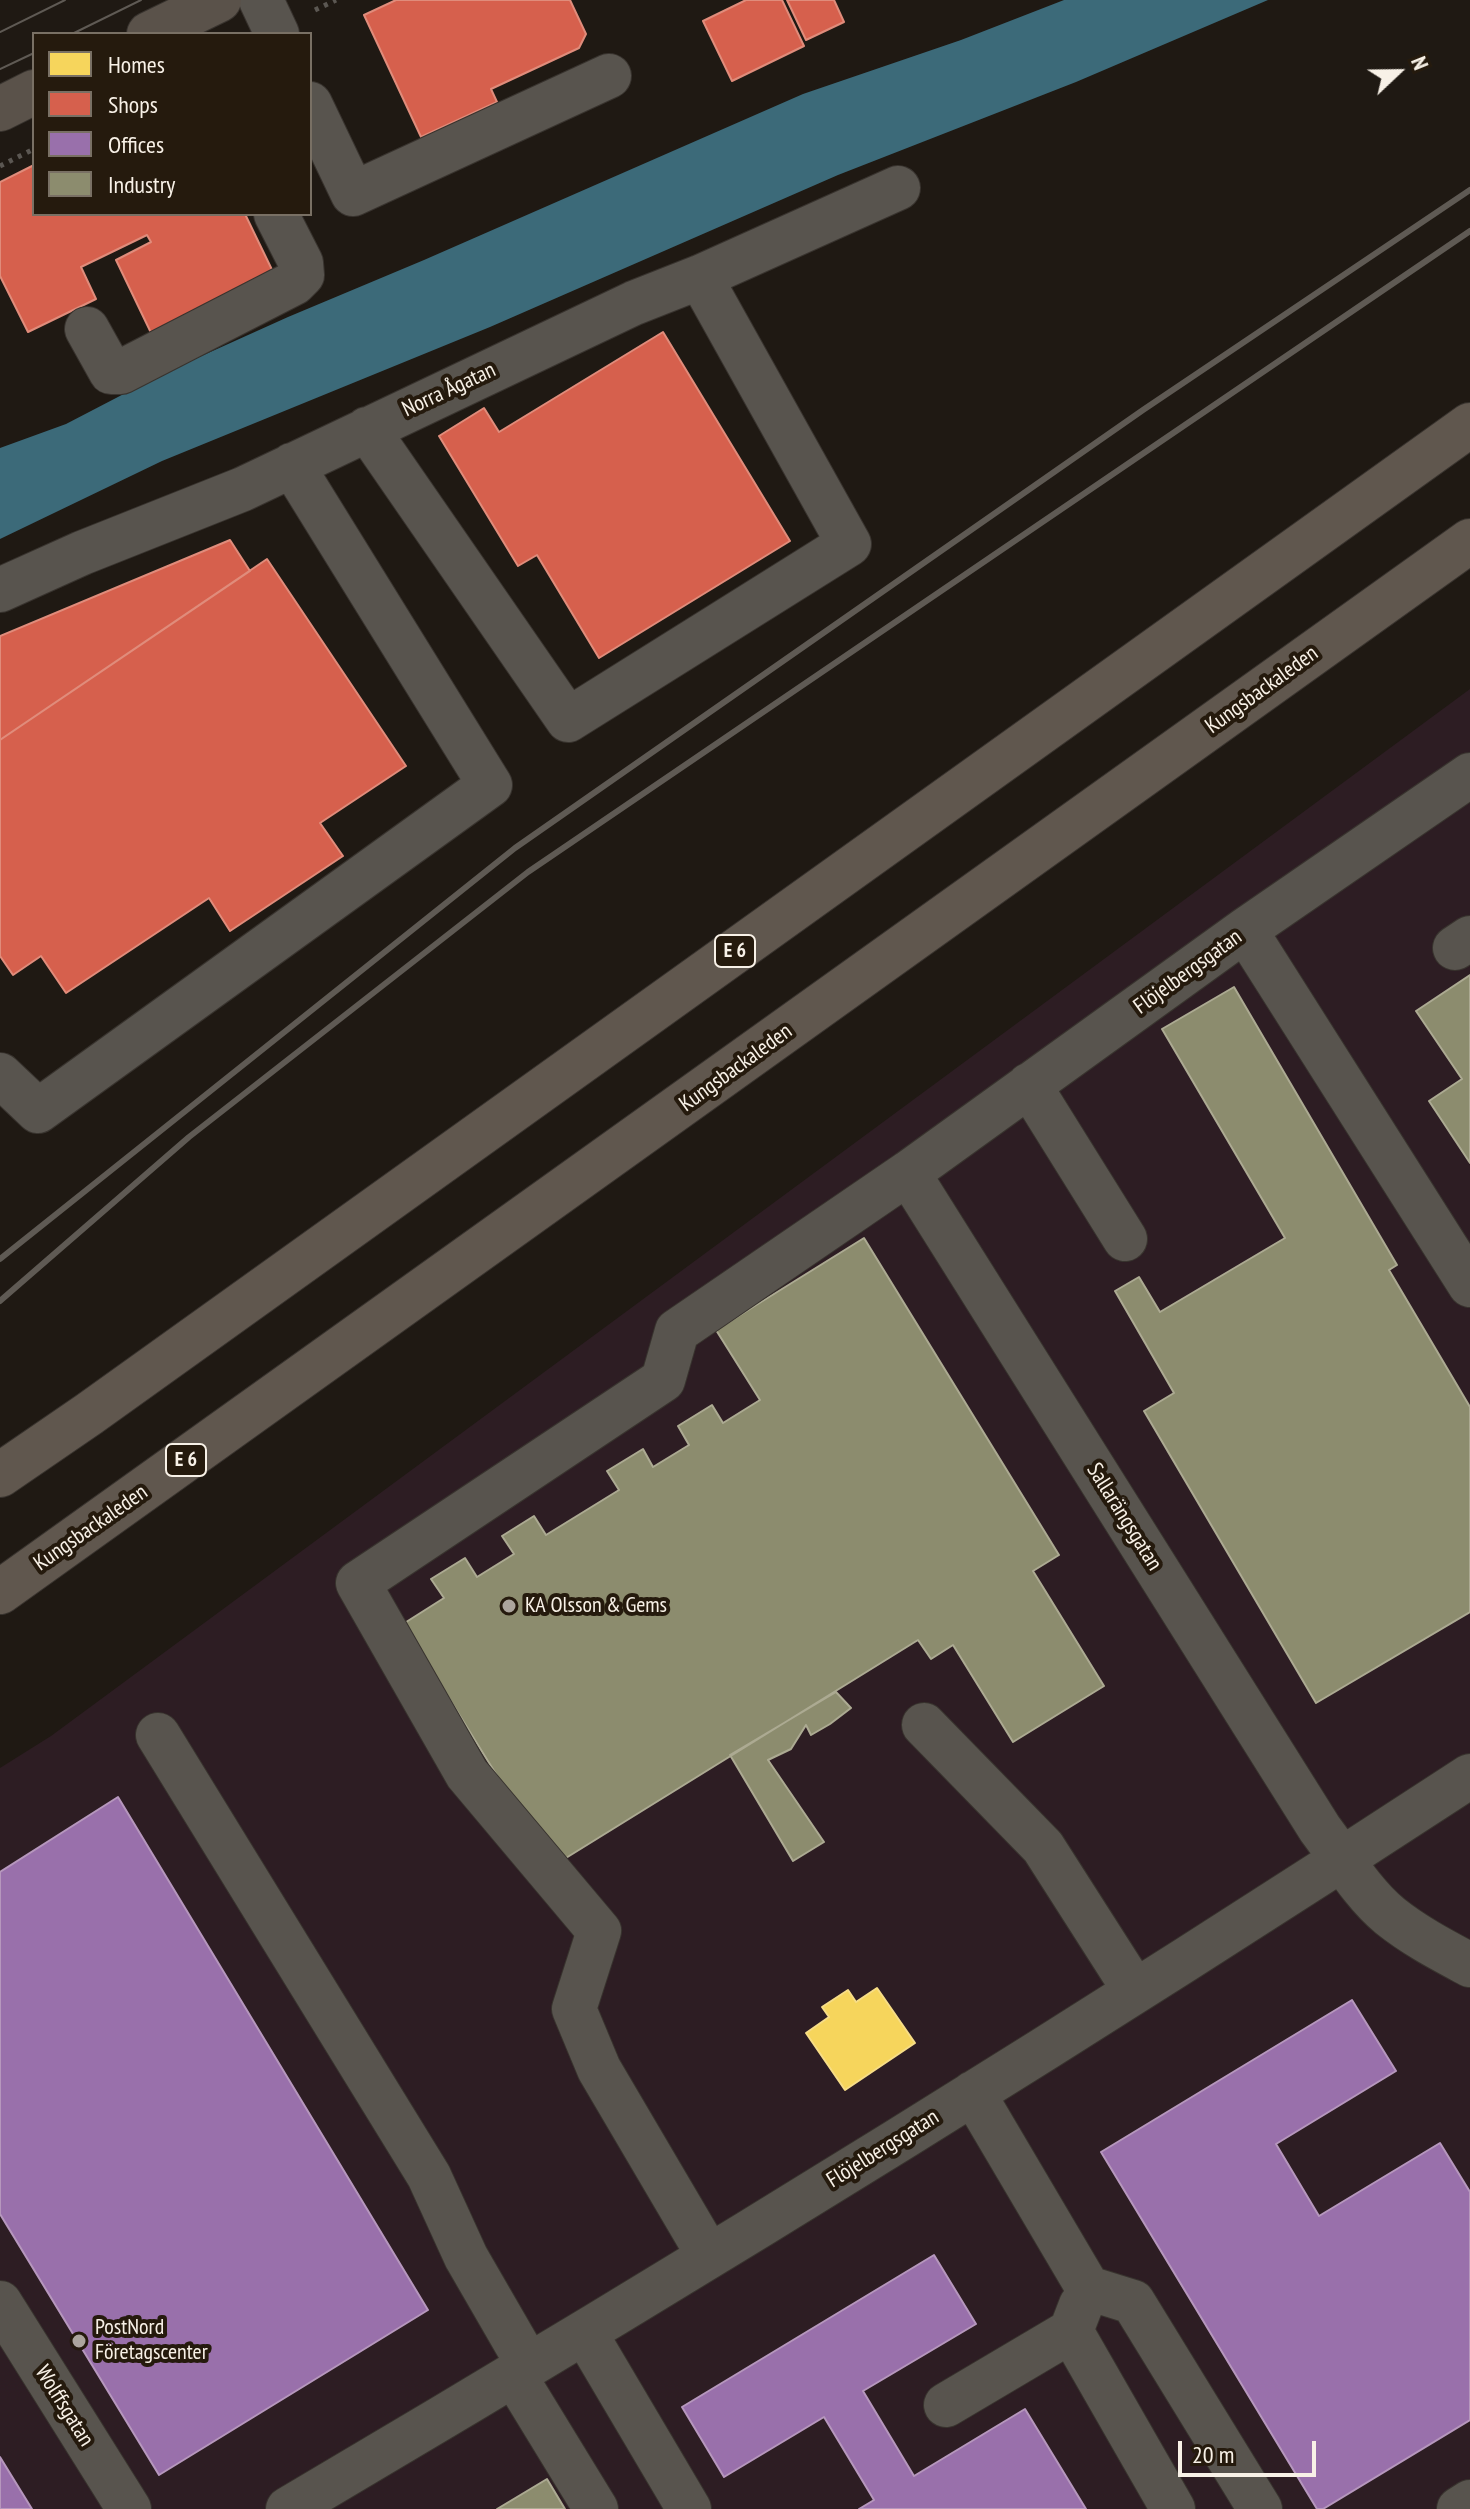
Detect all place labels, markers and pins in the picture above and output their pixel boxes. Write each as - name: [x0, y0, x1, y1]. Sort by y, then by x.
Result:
- place label: KA Olsson & Gems: [525, 1593, 667, 1619]
- marker: KA Olsson & Gems: [500, 1597, 518, 1615]
- place label: PostNord Företagscenter: [95, 2315, 208, 2366]
- marker: PostNord Företagscenter: [70, 2332, 88, 2350]

